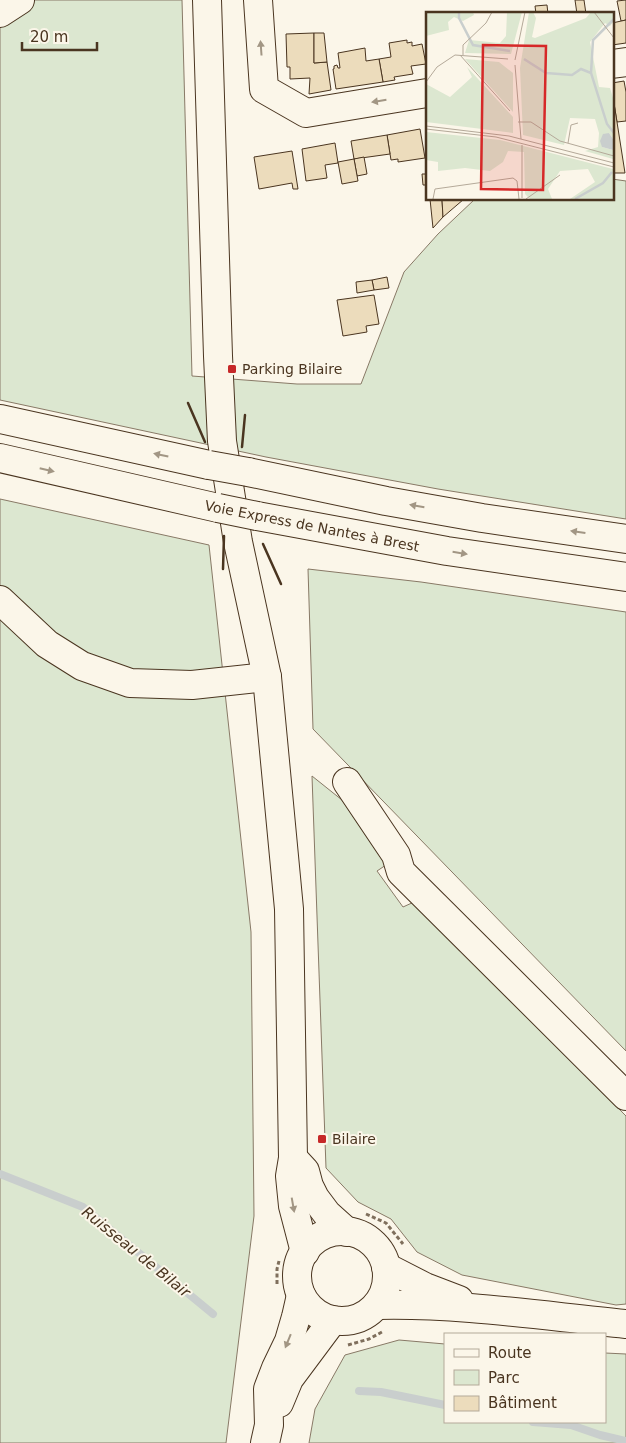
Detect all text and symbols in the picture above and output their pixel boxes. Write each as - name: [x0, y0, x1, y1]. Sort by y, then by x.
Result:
- inset map: [426, 12, 614, 200]
- scale bar: [22, 20, 98, 52]
- text: 20 m: [30, 28, 68, 46]
- one-way arrow: [257, 40, 265, 56]
- one-way arrow: [371, 97, 387, 105]
- place label: Parking Bilaire: [242, 361, 342, 377]
- marker: Parking Bilaire: [226, 363, 238, 375]
- one-way arrow: [153, 450, 169, 458]
- one-way arrow: [40, 466, 55, 474]
- street label: Voie Express de Nantes à Brest: [203, 497, 421, 555]
- one-way arrow: [409, 502, 425, 510]
- one-way arrow: [569, 528, 585, 536]
- one-way arrow: [452, 549, 468, 557]
- place label: Bilaire: [332, 1131, 376, 1147]
- marker: Bilaire: [316, 1133, 328, 1145]
- one-way arrow: [290, 1197, 298, 1213]
- water label: Ruisseau de Bilair: [78, 1203, 194, 1302]
- legend: [444, 1333, 606, 1423]
- one-way arrow: [284, 1334, 291, 1349]
- text: Route: [488, 1344, 532, 1362]
- text: Parc: [488, 1369, 520, 1387]
- text: Bâtiment: [488, 1394, 557, 1412]

